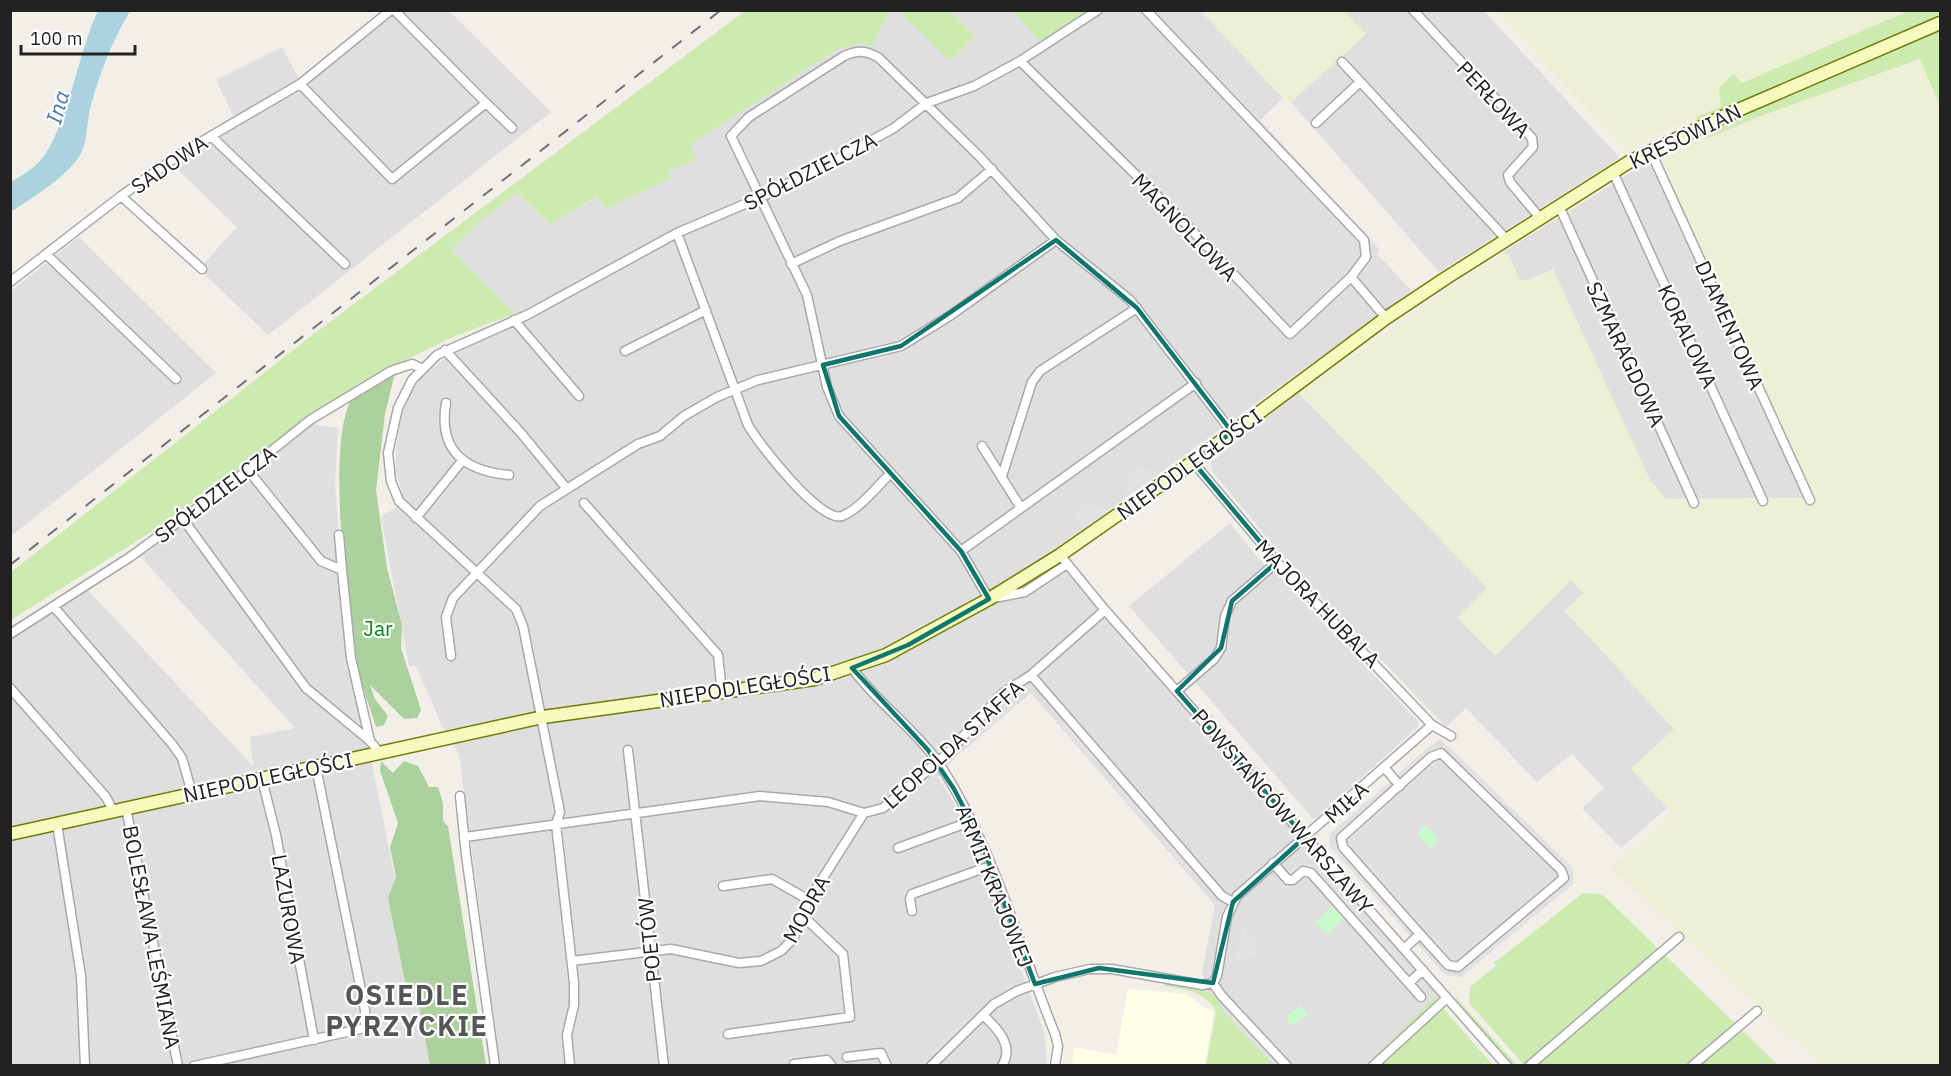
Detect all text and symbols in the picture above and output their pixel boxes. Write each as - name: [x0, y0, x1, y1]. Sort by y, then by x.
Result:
- scale bar: [21, 18, 135, 56]
- text: 100 m: [30, 27, 82, 50]
- street label: PERŁOWA: [1451, 55, 1537, 143]
- water label: Ina: [38, 87, 76, 127]
- street label: KRESOWIAN: [1624, 97, 1746, 175]
- street label: SPÓŁDZIELCZA: [739, 125, 881, 217]
- street label: SADOWA: [125, 128, 213, 200]
- street label: MAGNOLIOWA: [1126, 167, 1244, 287]
- street label: DIAMENTOWA: [1689, 256, 1771, 394]
- street label: SZMARAGDOWA: [1580, 277, 1672, 431]
- street label: KORALOWA: [1652, 280, 1724, 392]
- street label: NIEPODLEGŁOŚCI: [1111, 402, 1267, 526]
- street label: SPÓŁDZIELCZA: [148, 439, 282, 549]
- street label: MAJORA HUBALA: [1249, 533, 1387, 673]
- park label: Jar: [363, 614, 393, 642]
- street label: NIEPODLEGŁOŚCI: [657, 659, 833, 713]
- street label: LEOPOLDA STAFFA: [877, 673, 1029, 815]
- street label: POWSTAŃCÓW WARSZAWY: [1186, 703, 1380, 920]
- street label: NIEPODLEGŁOŚCI: [180, 745, 356, 809]
- street label: MIŁA: [1318, 775, 1374, 829]
- street label: ARMII KRAJOWEJ: [950, 801, 1040, 971]
- street label: BOLESŁAWA LEŚMIANA: [117, 823, 187, 1051]
- street label: LAZUROWA: [266, 852, 312, 966]
- street label: MODRA: [776, 870, 836, 948]
- street label: POETÓW: [631, 896, 667, 984]
- district label: OSIEDLE PYRZYCKIE: [326, 977, 488, 1043]

